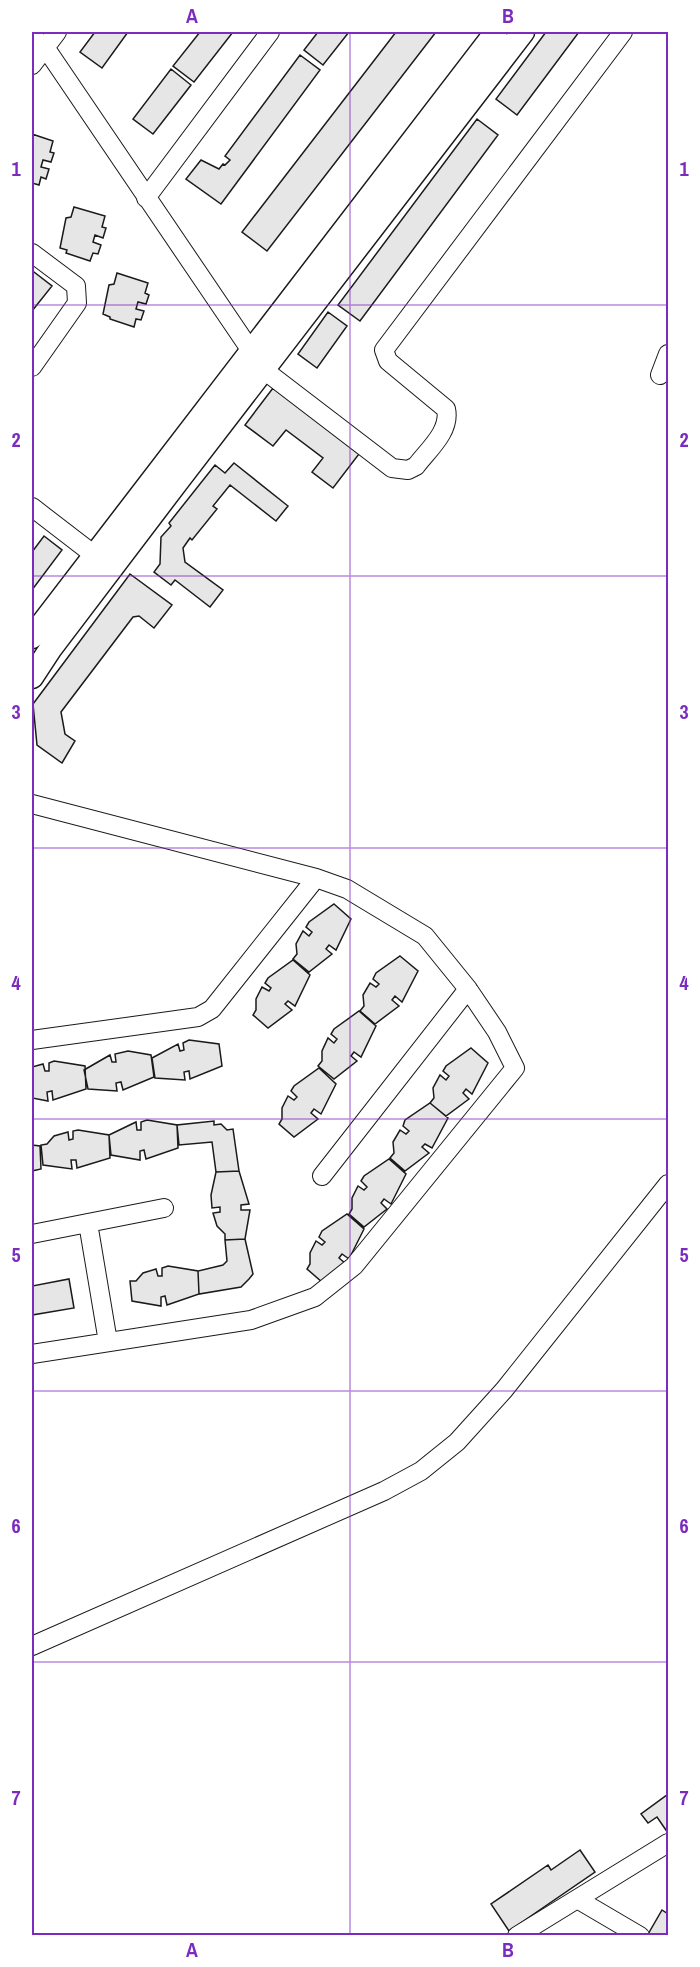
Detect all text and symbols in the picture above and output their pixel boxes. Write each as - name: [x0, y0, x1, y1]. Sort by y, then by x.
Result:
- text: A: [186, 2, 198, 29]
- text: B: [502, 2, 514, 29]
- text: 1: [11, 155, 21, 182]
- text: 1: [679, 155, 689, 182]
- text: 2: [11, 426, 21, 453]
- text: 2: [679, 426, 689, 453]
- text: 3: [11, 698, 21, 725]
- text: 3: [679, 698, 689, 725]
- text: 4: [11, 969, 21, 996]
- text: 4: [679, 969, 689, 996]
- text: 5: [11, 1241, 21, 1268]
- text: 5: [679, 1241, 689, 1268]
- text: 6: [11, 1512, 21, 1539]
- text: 6: [679, 1512, 689, 1539]
- text: 7: [11, 1784, 21, 1811]
- text: 7: [679, 1784, 689, 1811]
- text: A: [186, 1936, 198, 1963]
- text: B: [502, 1936, 514, 1963]

